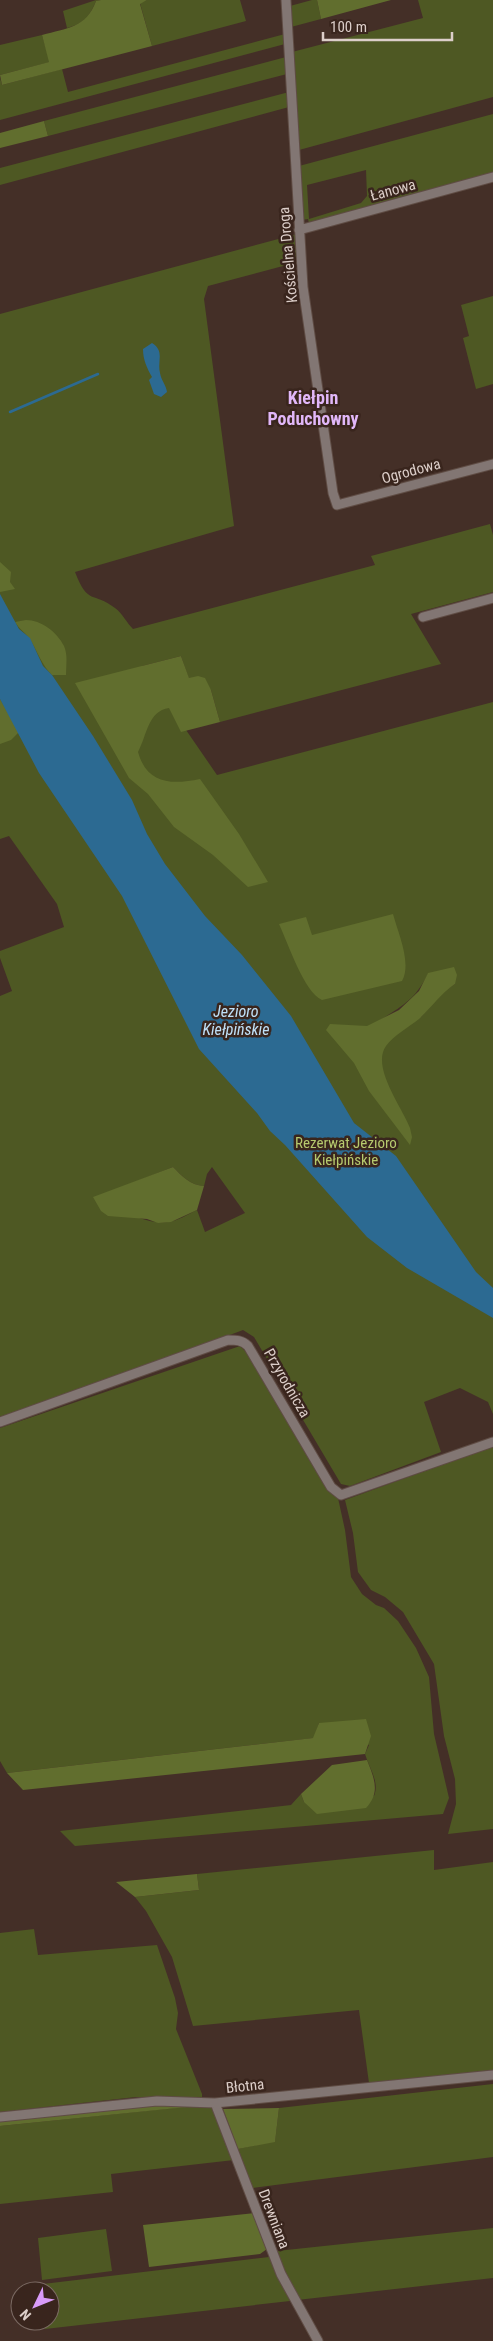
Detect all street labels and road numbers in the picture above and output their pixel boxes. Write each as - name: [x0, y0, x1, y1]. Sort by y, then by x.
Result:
- street label: Łanowa: [368, 175, 418, 205]
- street label: Kościelna Droga: [275, 206, 301, 304]
- street label: Ogrodowa: [380, 455, 442, 487]
- street label: Przyrodnicza: [260, 1345, 314, 1421]
- street label: Błotna: [225, 2075, 265, 2097]
- street label: Drewniana: [254, 2187, 294, 2251]

